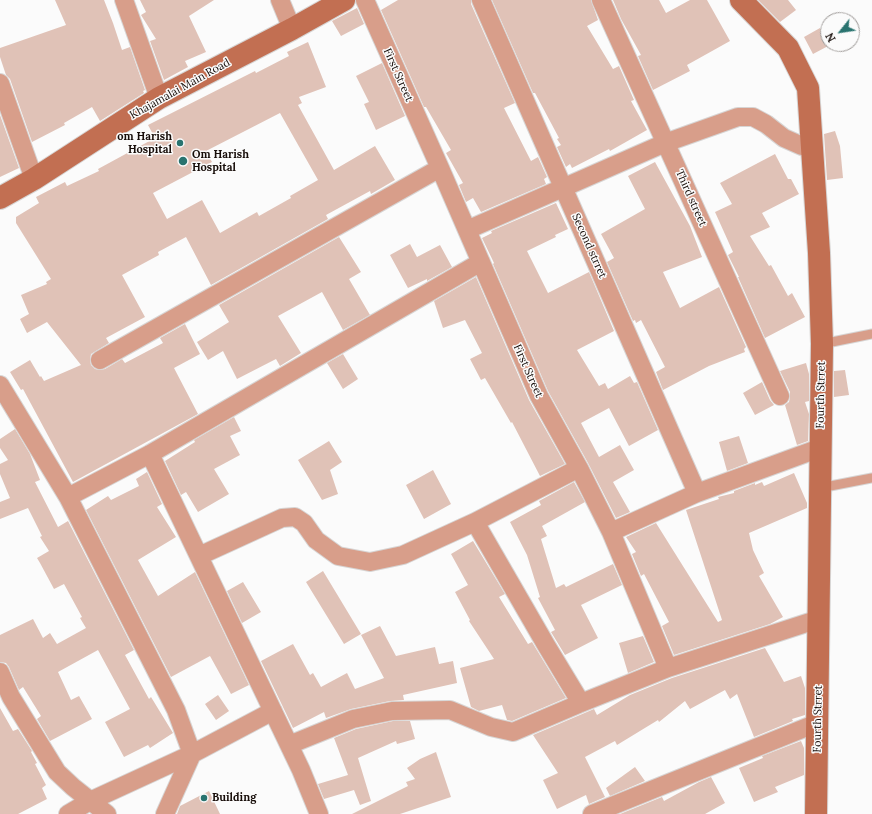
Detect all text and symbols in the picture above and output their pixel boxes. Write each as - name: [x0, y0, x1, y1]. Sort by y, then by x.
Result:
- north arrow: [820, 12, 860, 52]
- text: N: [822, 30, 839, 45]
- street label: First Street: [380, 46, 416, 104]
- street label: Khajamalai Main Road: [128, 56, 232, 122]
- place label: om Harish Hospital: [117, 130, 172, 156]
- marker: om Harish Hospital: [175, 138, 185, 148]
- place label: Om Harish Hospital: [192, 148, 249, 174]
- marker: Om Harish Hospital: [177, 155, 189, 167]
- street label: Third street: [673, 167, 709, 229]
- street label: Second strret: [569, 212, 609, 280]
- street label: First Street: [510, 342, 546, 400]
- street label: Fourth Strret: [814, 361, 828, 429]
- street label: Fourth Strret: [811, 685, 825, 753]
- place label: Building: [212, 791, 256, 805]
- marker: Building: [199, 793, 209, 803]

